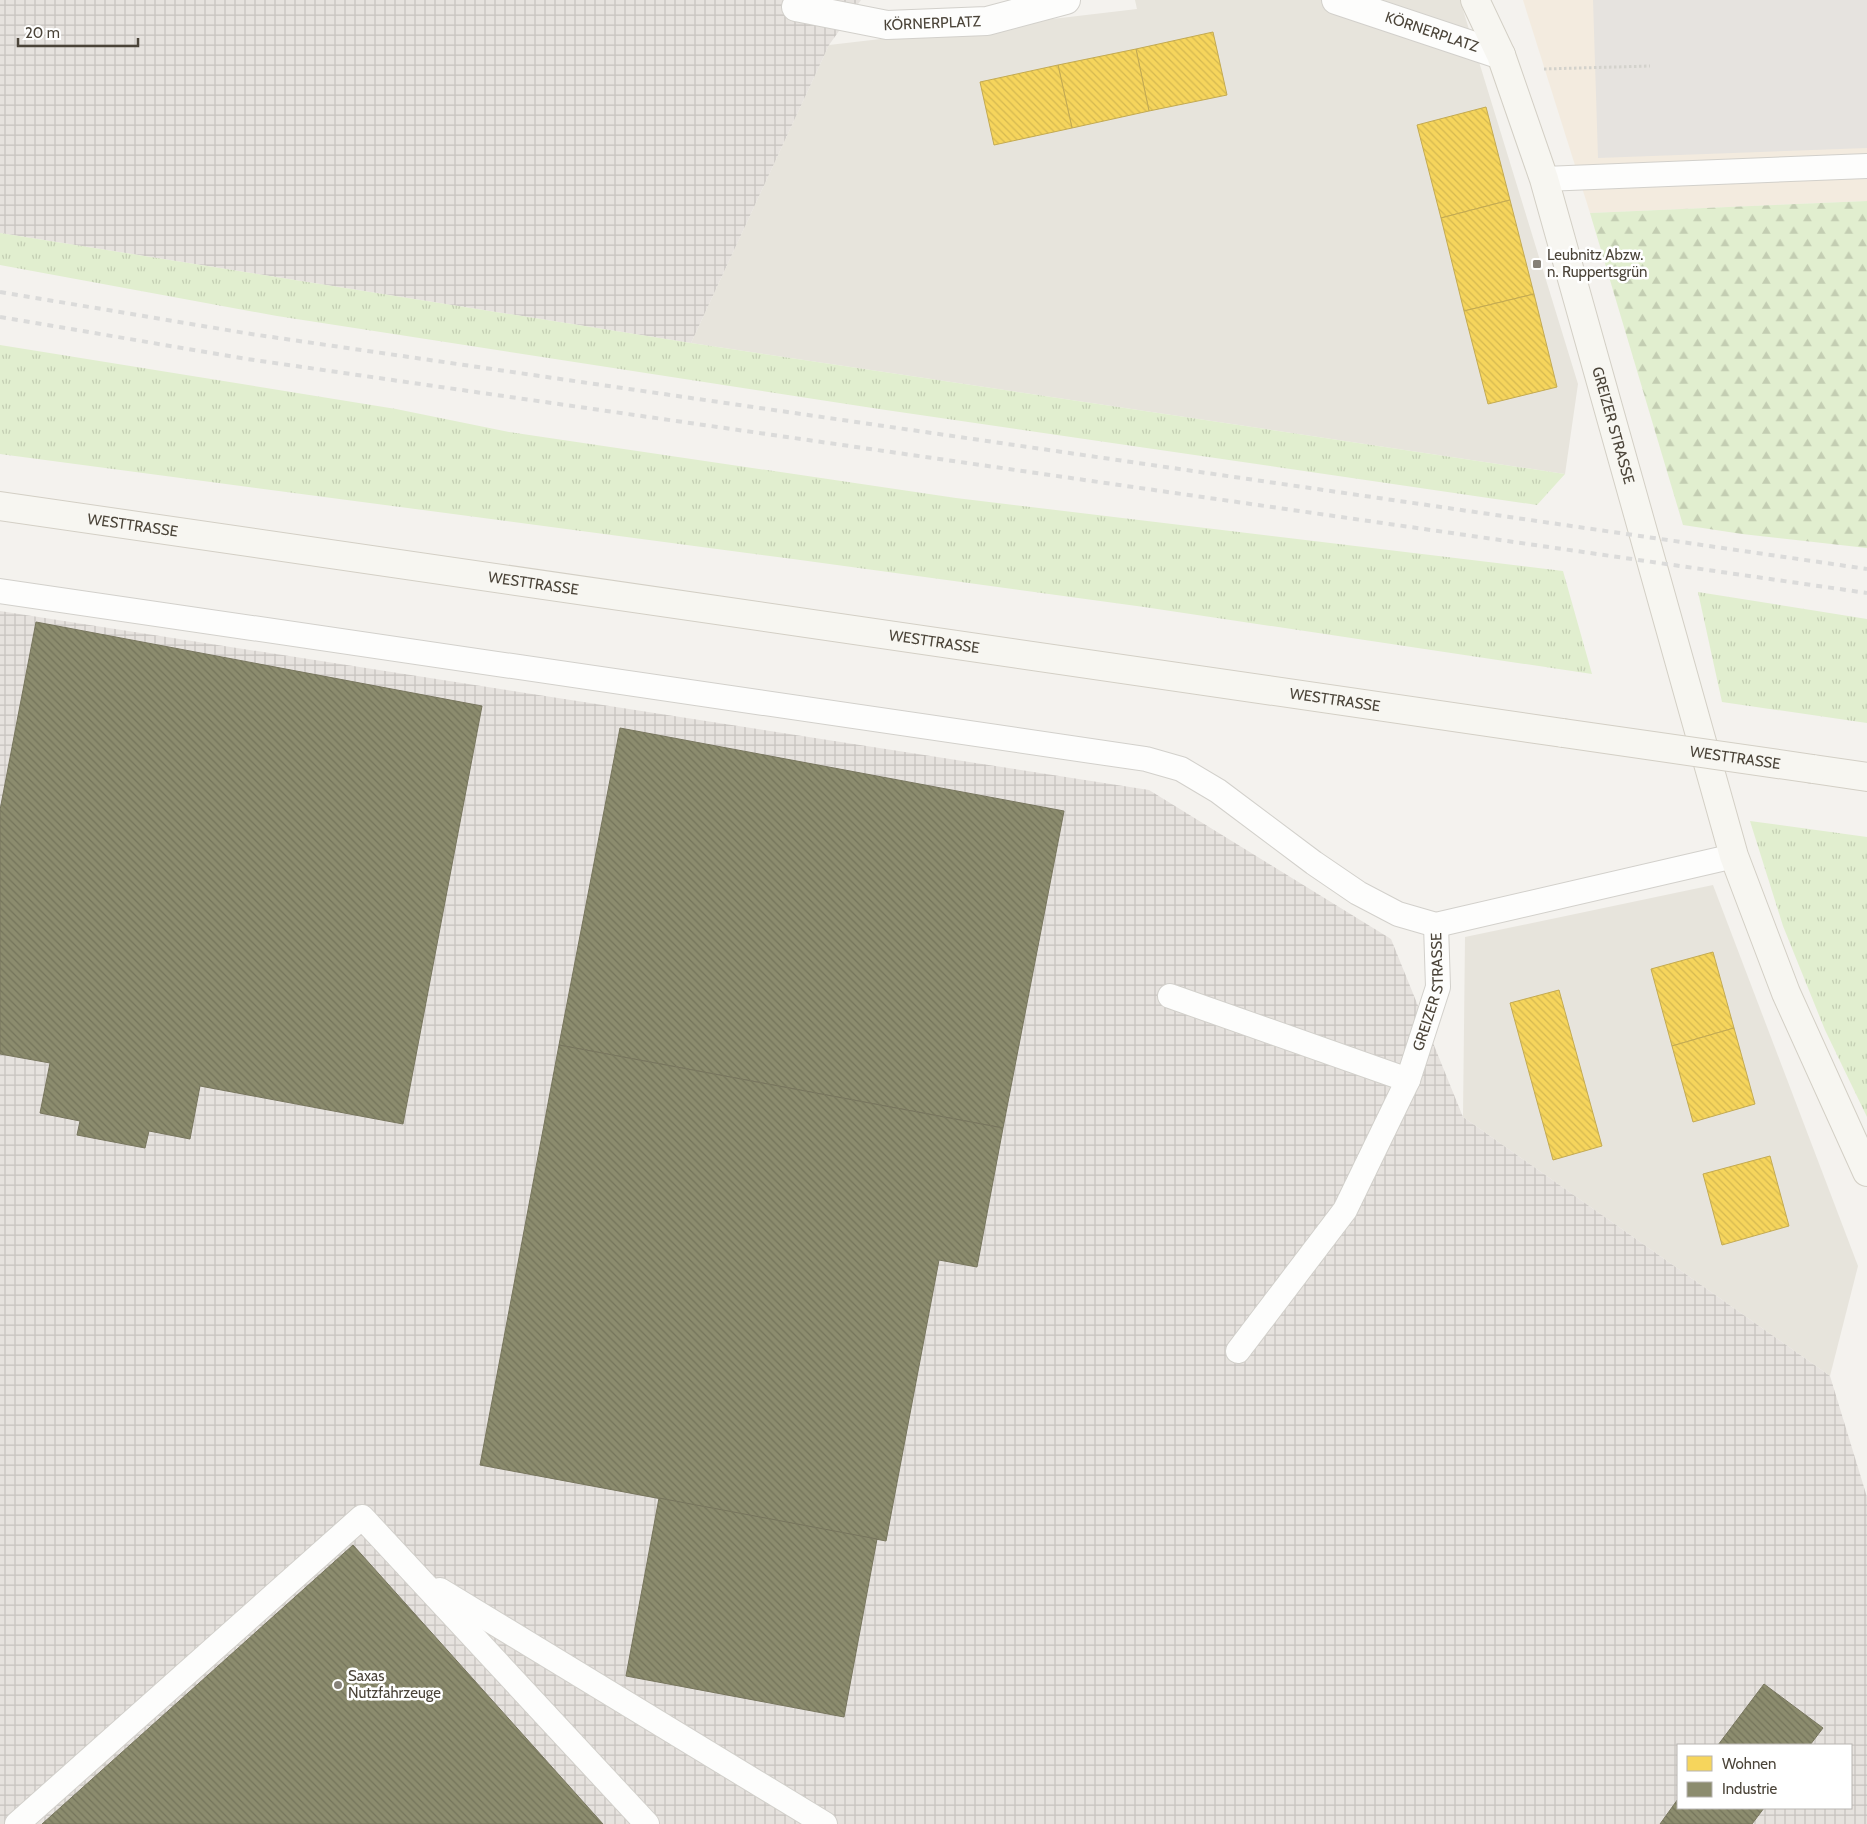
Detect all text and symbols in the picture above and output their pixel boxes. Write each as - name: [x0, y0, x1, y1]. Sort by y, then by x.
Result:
- street label: KÖRNERPLATZ: [1383, 8, 1482, 56]
- street label: KÖRNERPLATZ: [883, 12, 982, 34]
- scale bar: [18, 15, 138, 47]
- text: 20 m: [25, 24, 60, 42]
- place label: Leubnitz Abzw. n. Ruppertsgrün: [1547, 246, 1647, 281]
- marker: Leubnitz Abzw. n. Ruppertsgrün: [1531, 258, 1543, 270]
- street label: GREIZER STRASSE: [1588, 365, 1638, 486]
- street label: WESTTRASSE: [86, 510, 179, 541]
- street label: WESTTRASSE: [487, 568, 580, 599]
- street label: WESTTRASSE: [888, 626, 981, 657]
- street label: WESTTRASSE: [1288, 684, 1382, 715]
- street label: WESTTRASSE: [1689, 742, 1782, 773]
- street label: GREIZER STRASSE: [1409, 932, 1447, 1053]
- place label: Saxas Nutzfahrzeuge: [348, 1667, 441, 1702]
- marker: Saxas Nutzfahrzeuge: [332, 1679, 344, 1691]
- legend: [1677, 1744, 1852, 1809]
- text: Wohnen: [1722, 1755, 1776, 1773]
- text: Industrie: [1722, 1780, 1777, 1798]

